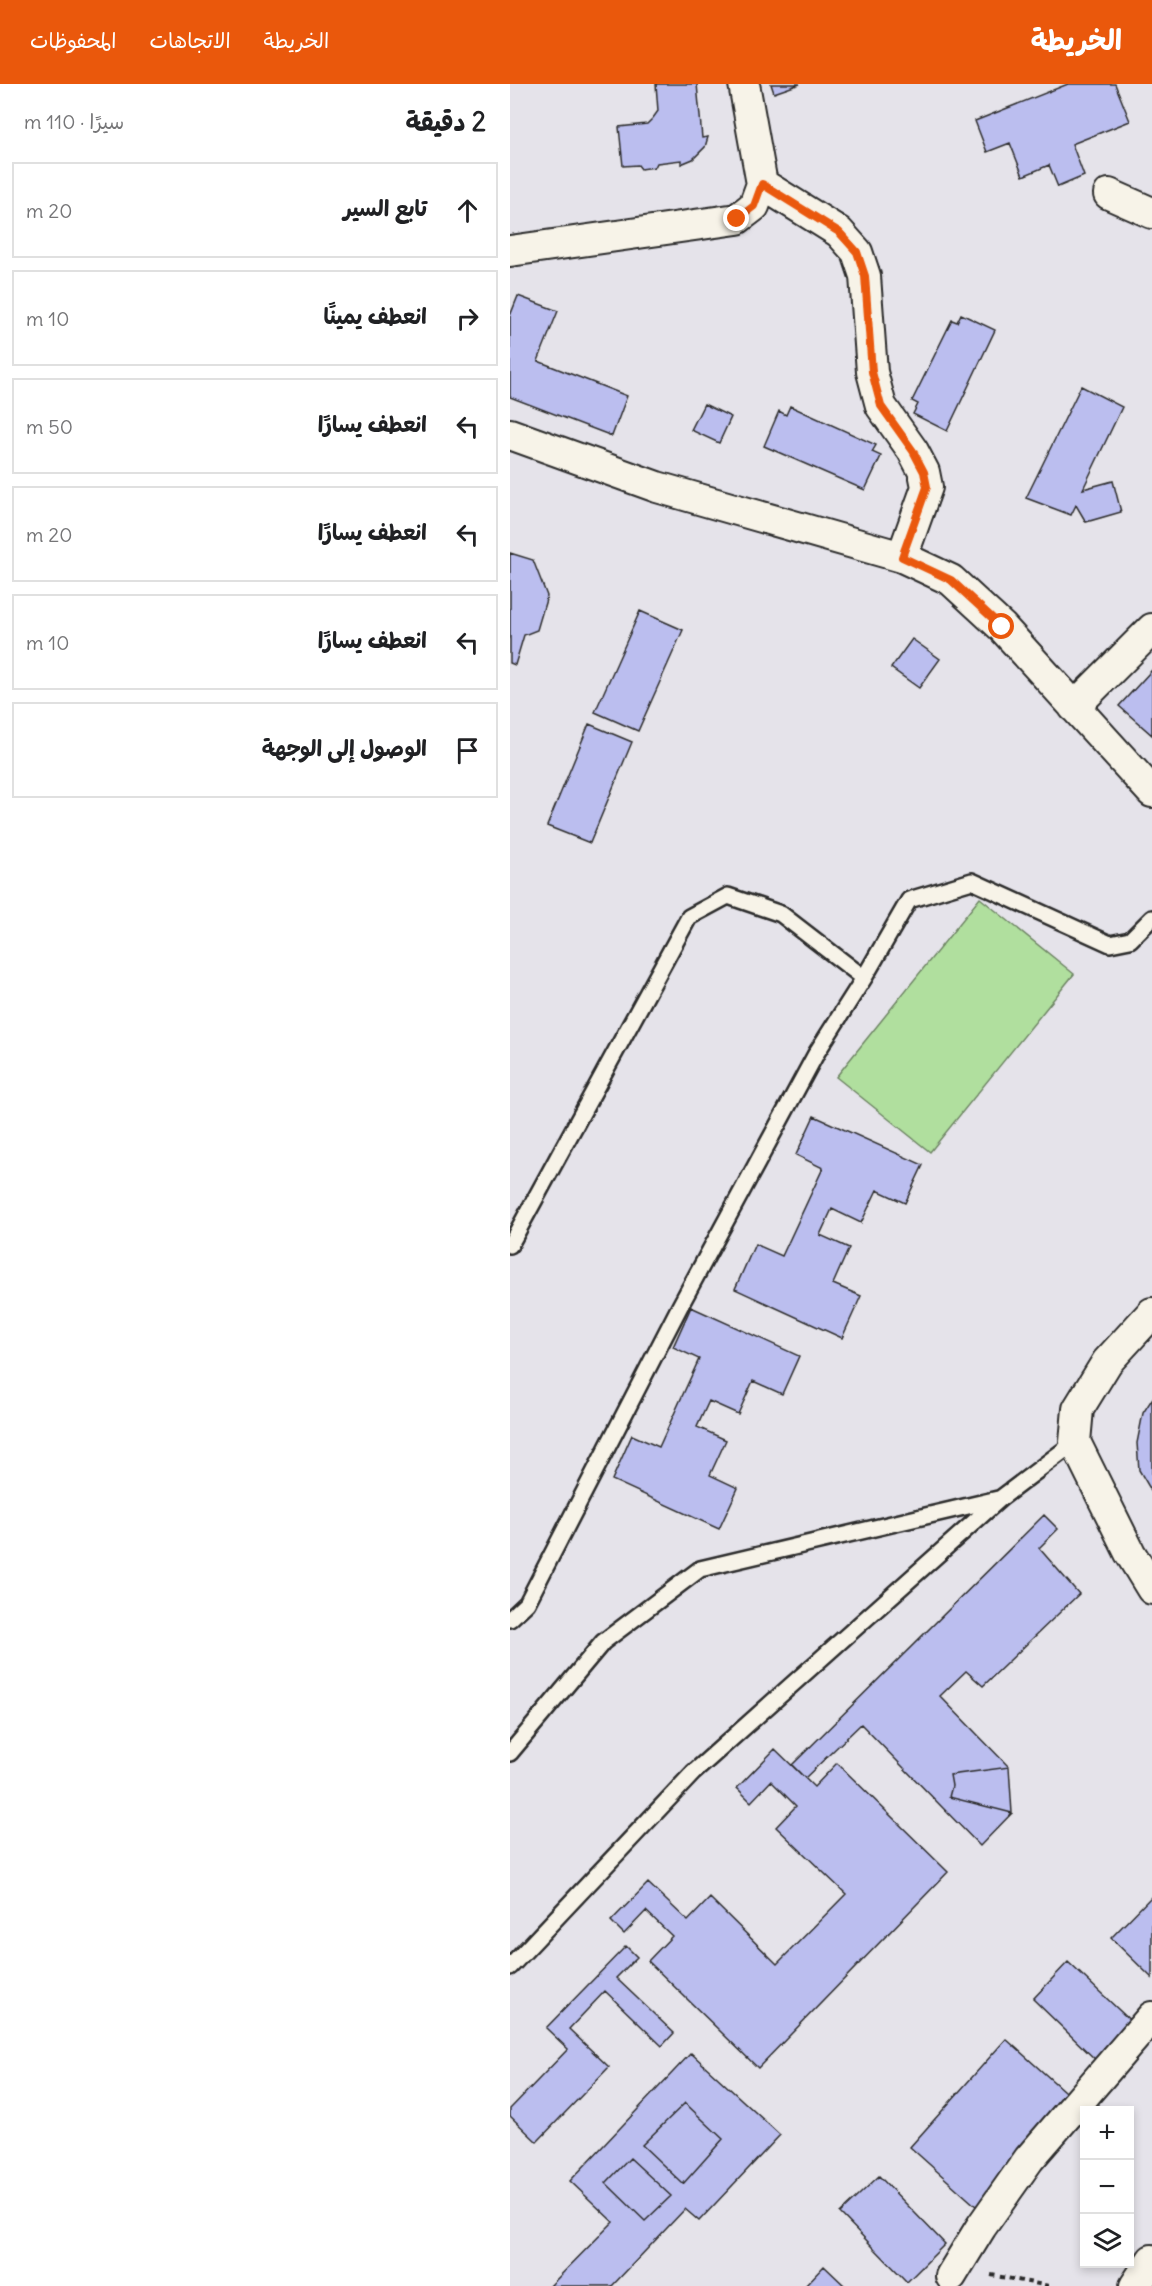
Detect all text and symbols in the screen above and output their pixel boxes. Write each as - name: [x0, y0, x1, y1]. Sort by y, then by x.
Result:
- text: الخريطة: [1031, 22, 1122, 58]
- text: المحفوظات: [30, 27, 116, 54]
- text: الاتجاهات: [149, 27, 231, 54]
- text: الخريطة: [264, 27, 329, 54]
- text: 2 دقيقة: [406, 105, 486, 138]
- text: سيرًا · 110 m: [24, 109, 124, 134]
- text: تابع السير: [343, 194, 427, 222]
- icon: ahead: [451, 194, 484, 227]
- text: 20 m: [26, 198, 72, 223]
- route end: [723, 205, 749, 231]
- text: انعطف يمينًا: [324, 302, 427, 330]
- icon: right: [451, 302, 484, 335]
- text: 10 m: [26, 306, 69, 331]
- text: انعطف يسارًا: [318, 410, 427, 438]
- icon: left: [451, 410, 484, 443]
- text: 50 m: [26, 414, 73, 439]
- text: انعطف يسارًا: [318, 518, 427, 546]
- icon: left: [451, 518, 484, 551]
- text: 20 m: [26, 522, 72, 547]
- route start: [988, 613, 1014, 639]
- text: انعطف يسارًا: [318, 626, 427, 654]
- icon: left: [451, 626, 484, 659]
- text: 10 m: [26, 630, 69, 655]
- text: الوصول إلى الوجهة: [262, 734, 427, 762]
- icon: arrive: [451, 734, 484, 767]
- map controls: [1080, 2106, 1134, 2268]
- button: +: [1080, 2106, 1134, 2160]
- button: −: [1080, 2160, 1134, 2214]
- button: layers: [1080, 2214, 1134, 2268]

